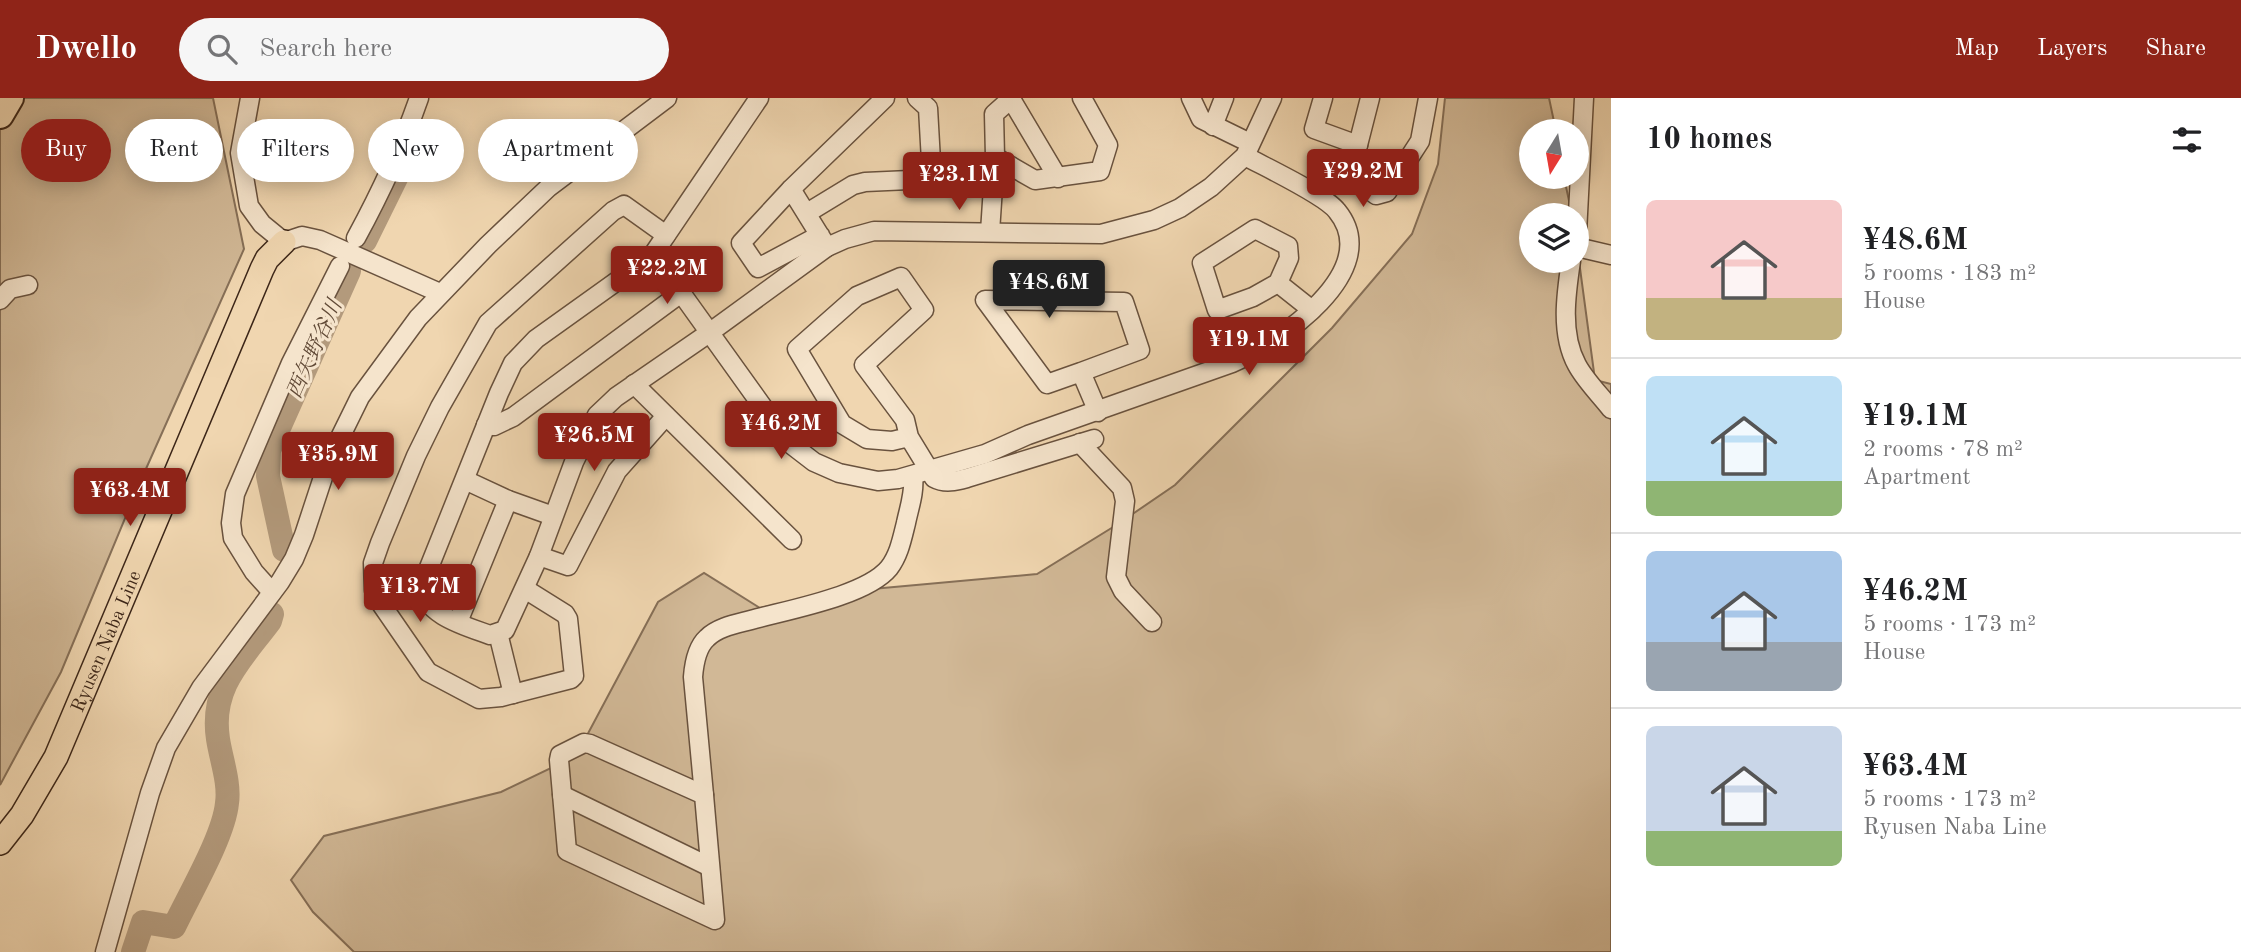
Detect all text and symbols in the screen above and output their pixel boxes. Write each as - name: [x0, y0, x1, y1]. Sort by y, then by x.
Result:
- search box: [179, 18, 669, 81]
- icon: search: [203, 30, 241, 68]
- text: Dwello: [35, 33, 137, 66]
- text: Search here: [259, 36, 392, 62]
- text: Map: [1955, 37, 1999, 61]
- text: Layers: [2037, 37, 2107, 61]
- text: Share: [2145, 37, 2206, 61]
- chip: Buy: [21, 119, 111, 182]
- chip: Rent: [125, 119, 223, 182]
- chip: Filters: [237, 119, 354, 182]
- chip: New: [368, 119, 464, 182]
- chip: Apartment: [478, 119, 638, 182]
- north arrow: [1519, 119, 1589, 189]
- map controls: [1519, 119, 1589, 273]
- icon: filters: [2168, 121, 2206, 159]
- text: 10 homes: [1646, 125, 1772, 155]
- pin: ¥29.2M: [1306, 150, 1420, 209]
- pin: ¥23.1M: [902, 152, 1016, 212]
- text: ¥29.2M: [1323, 160, 1403, 183]
- text: ¥23.1M: [919, 163, 999, 186]
- button: layers: [1519, 203, 1589, 273]
- text: ¥48.6M: [1863, 226, 1968, 256]
- icon: home: [1702, 228, 1786, 312]
- pin: ¥22.2M: [610, 246, 724, 306]
- text: ¥22.2M: [627, 257, 707, 280]
- pin: ¥48.6M: [992, 260, 1106, 320]
- text: 5 rooms · 183 m²: [1863, 262, 2036, 285]
- text: ¥48.6M: [1009, 271, 1089, 294]
- text: House: [1863, 290, 1925, 313]
- water label: 西矢野谷川: [283, 295, 347, 402]
- pin: ¥19.1M: [1192, 317, 1306, 377]
- text: ¥19.1M: [1209, 328, 1289, 351]
- pin: ¥46.2M: [724, 402, 838, 461]
- text: ¥19.1M: [1863, 402, 1968, 432]
- icon: home: [1702, 404, 1786, 488]
- text: ¥46.2M: [741, 412, 821, 435]
- pin: ¥26.5M: [537, 414, 651, 473]
- text: ¥26.5M: [554, 424, 634, 447]
- pin: ¥35.9M: [281, 432, 395, 492]
- text: 2 rooms · 78 m²: [1863, 438, 2023, 461]
- text: ¥35.9M: [298, 443, 378, 466]
- text: Apartment: [1863, 466, 1971, 489]
- pin: ¥63.4M: [73, 468, 187, 528]
- text: ¥63.4M: [90, 479, 170, 502]
- pin: ¥13.7M: [363, 564, 477, 624]
- street label: Ryusen Naba Line: [69, 568, 146, 715]
- text: ¥13.7M: [380, 575, 460, 598]
- text: ¥46.2M: [1863, 577, 1968, 607]
- icon: home: [1702, 579, 1786, 663]
- text: 5 rooms · 173 m²: [1863, 613, 2036, 636]
- text: House: [1863, 641, 1925, 664]
- text: ¥63.4M: [1863, 752, 1968, 782]
- icon: home: [1702, 754, 1786, 838]
- text: 5 rooms · 173 m²: [1863, 788, 2036, 811]
- text: Ryusen Naba Line: [1863, 816, 2047, 839]

